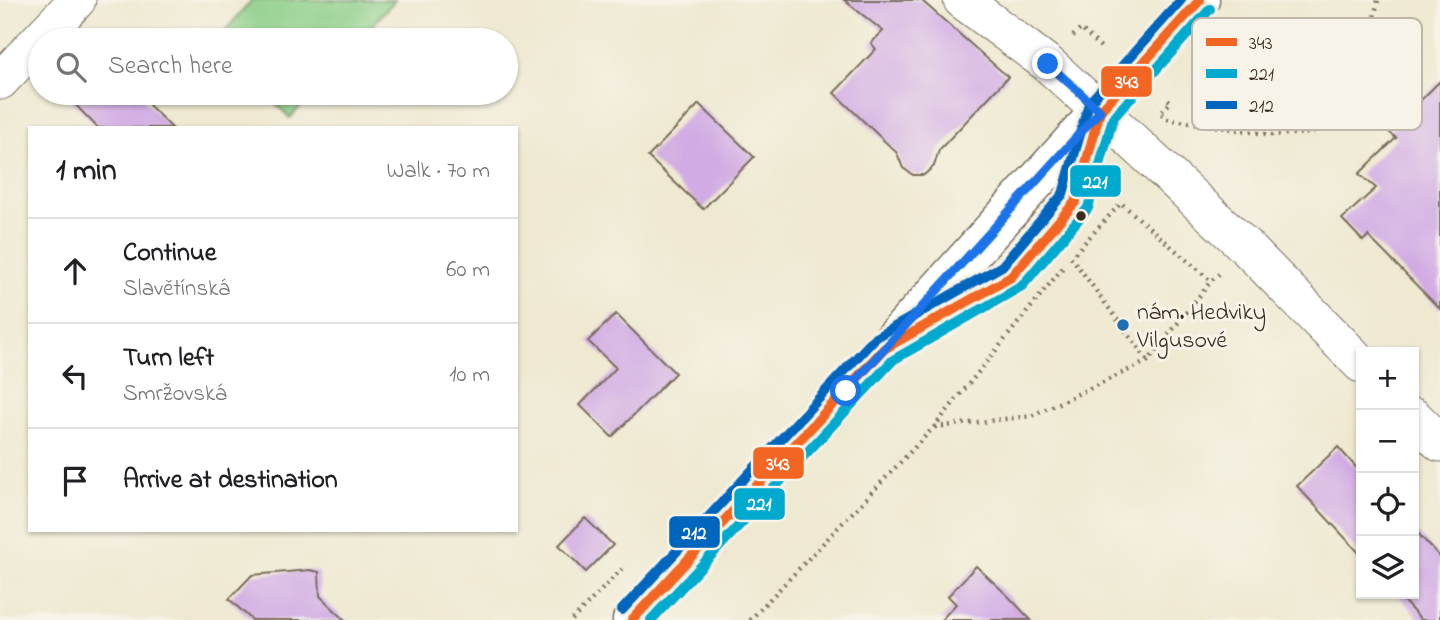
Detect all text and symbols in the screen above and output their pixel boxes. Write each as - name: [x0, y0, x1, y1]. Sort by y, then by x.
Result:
- legend: [1192, 18, 1422, 130]
- search box: [28, 28, 518, 105]
- text: 343: [1249, 31, 1273, 58]
- icon: search: [52, 48, 90, 86]
- text: Search here: [108, 48, 233, 86]
- route end: [1032, 48, 1063, 79]
- text: 221: [1249, 62, 1274, 89]
- line badge: 343: [1100, 65, 1153, 98]
- text: 343: [1114, 70, 1139, 97]
- text: 212: [1249, 94, 1274, 121]
- text: 1 min: [56, 150, 117, 194]
- text: Walk · 70 m: [386, 155, 490, 188]
- line badge: 221: [1069, 164, 1122, 198]
- text: 221: [1082, 170, 1107, 197]
- unlabelled marker: [1074, 209, 1088, 223]
- text: Continue: [123, 235, 216, 273]
- icon: ahead: [56, 252, 94, 290]
- text: 60 m: [446, 254, 490, 287]
- text: Slavětínská: [123, 273, 230, 306]
- place label: nám. Hedviky Vilgusové: [1136, 296, 1266, 359]
- marker: nám. Hedviky Vilgusové: [1115, 317, 1131, 333]
- text: Turn left: [123, 340, 214, 378]
- map controls: [1356, 347, 1419, 599]
- button: +: [1356, 347, 1419, 410]
- icon: left: [56, 357, 94, 395]
- text: 10 m: [449, 359, 490, 392]
- route start: [830, 375, 861, 406]
- text: Smržovská: [123, 378, 227, 411]
- button: −: [1356, 410, 1419, 473]
- line badge: 343: [752, 446, 805, 480]
- text: 343: [765, 452, 790, 479]
- icon: arrive: [56, 462, 94, 500]
- text: Arrive at destination: [123, 462, 338, 500]
- button: locate: [1356, 473, 1419, 536]
- line badge: 221: [733, 487, 786, 521]
- text: 221: [746, 492, 771, 519]
- line badge: 212: [668, 515, 721, 549]
- text: 212: [681, 521, 707, 548]
- button: layers: [1356, 536, 1419, 599]

